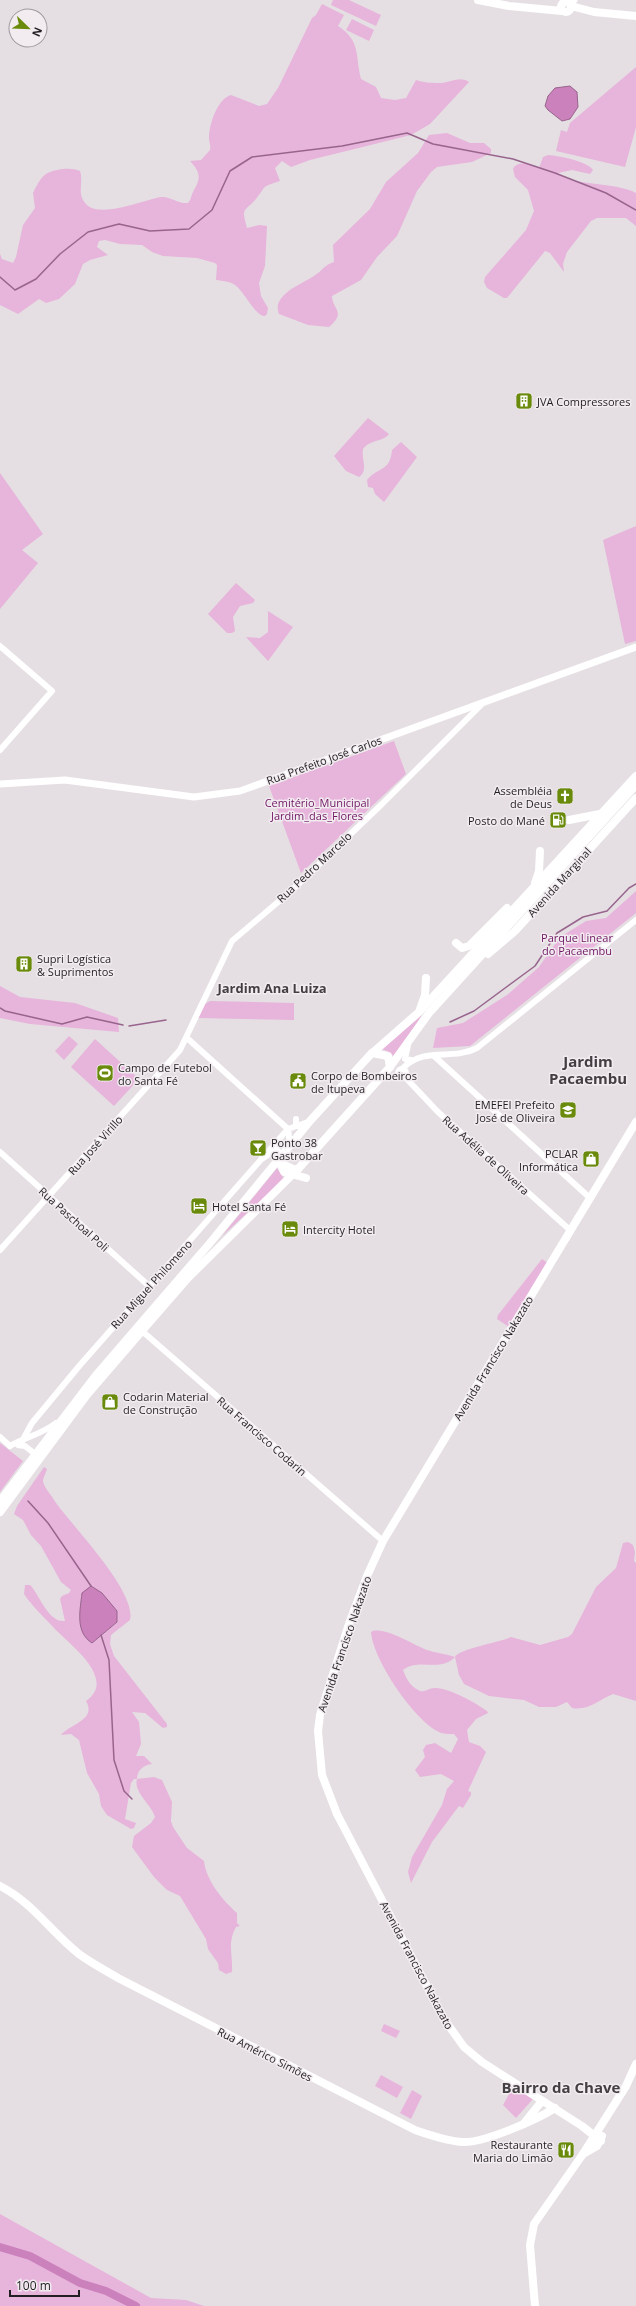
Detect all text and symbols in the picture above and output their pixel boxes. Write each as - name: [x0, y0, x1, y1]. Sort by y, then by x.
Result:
- north arrow: [8, 8, 48, 48]
- text: N: [29, 25, 46, 39]
- building icon: JVA Compressores: [514, 391, 534, 411]
- place label: JVA Compressores: [536, 394, 630, 409]
- street label: Rua Prefeito José Carlos: [264, 732, 384, 788]
- place label: Assembléia de Deus: [494, 783, 552, 811]
- church icon: Assembléia de Deus: [555, 786, 575, 806]
- park label: Cemitério_Municipal Jardim_das_Flores: [265, 795, 369, 823]
- fuel station icon: Posto do Mané: [548, 810, 568, 830]
- place label: Posto do Mané: [468, 813, 545, 828]
- street label: Rua Pedro Marcelo: [273, 828, 355, 906]
- street label: Avenida Marginal: [524, 844, 594, 920]
- park label: Parque Linear do Pacaembu: [541, 930, 613, 958]
- place label: Supri Logística & Suprimentos: [37, 951, 114, 979]
- building icon: Supri Logística & Suprimentos: [14, 954, 34, 974]
- district label: Jardim Ana Luiza: [216, 979, 327, 997]
- district label: Jardim Pacaembu: [549, 1051, 627, 1088]
- place label: Campo de Futebol do Santa Fé: [118, 1060, 212, 1088]
- sports icon: Campo de Futebol do Santa Fé: [95, 1063, 115, 1083]
- place label: Corpo de Bombeiros de Itupeva: [311, 1068, 417, 1096]
- public building icon: Corpo de Bombeiros de Itupeva: [288, 1071, 308, 1091]
- place label: EMEFEI Prefeito José de Oliveira: [475, 1097, 555, 1125]
- school or university icon: EMEFEI Prefeito José de Oliveira: [558, 1100, 578, 1120]
- street label: Rua José Virillo: [64, 1112, 126, 1178]
- street label: Rua Adélia de Oliveira: [439, 1112, 533, 1198]
- place label: Ponto 38 Gastrobar: [271, 1135, 323, 1163]
- bar icon: Ponto 38 Gastrobar: [248, 1138, 268, 1158]
- place label: PCLAR Informática: [519, 1146, 578, 1174]
- shop icon: PCLAR Informática: [581, 1149, 601, 1169]
- street label: Rua Paschoal Poli: [36, 1183, 112, 1255]
- hotel icon: Hotel Santa Fé: [189, 1196, 209, 1216]
- place label: Hotel Santa Fé: [212, 1199, 286, 1214]
- hotel icon: Intercity Hotel: [280, 1219, 300, 1239]
- place label: Intercity Hotel: [303, 1222, 375, 1237]
- street label: Rua Miguel Philomeno: [107, 1236, 195, 1332]
- street label: Avenida Francisco Nakazato: [450, 1293, 536, 1423]
- place label: Codarin Material de Construção: [123, 1389, 209, 1417]
- shop icon: Codarin Material de Construção: [100, 1392, 120, 1412]
- street label: Rua Francisco Codarin: [214, 1393, 310, 1479]
- street label: Avenida Francisco Nakazato: [314, 1574, 374, 1714]
- street label: Avenida Francisco Nakazato: [377, 1898, 457, 2032]
- street label: Rua Américo Simões: [215, 2024, 315, 2084]
- district label: Bairro da Chave: [502, 2077, 621, 2097]
- place label: Restaurante Maria do Limão: [473, 2137, 553, 2165]
- restaurant icon: Restaurante Maria do Limão: [556, 2140, 576, 2160]
- scale bar: [10, 2272, 79, 2298]
- text: 100 m: [16, 2277, 51, 2294]

